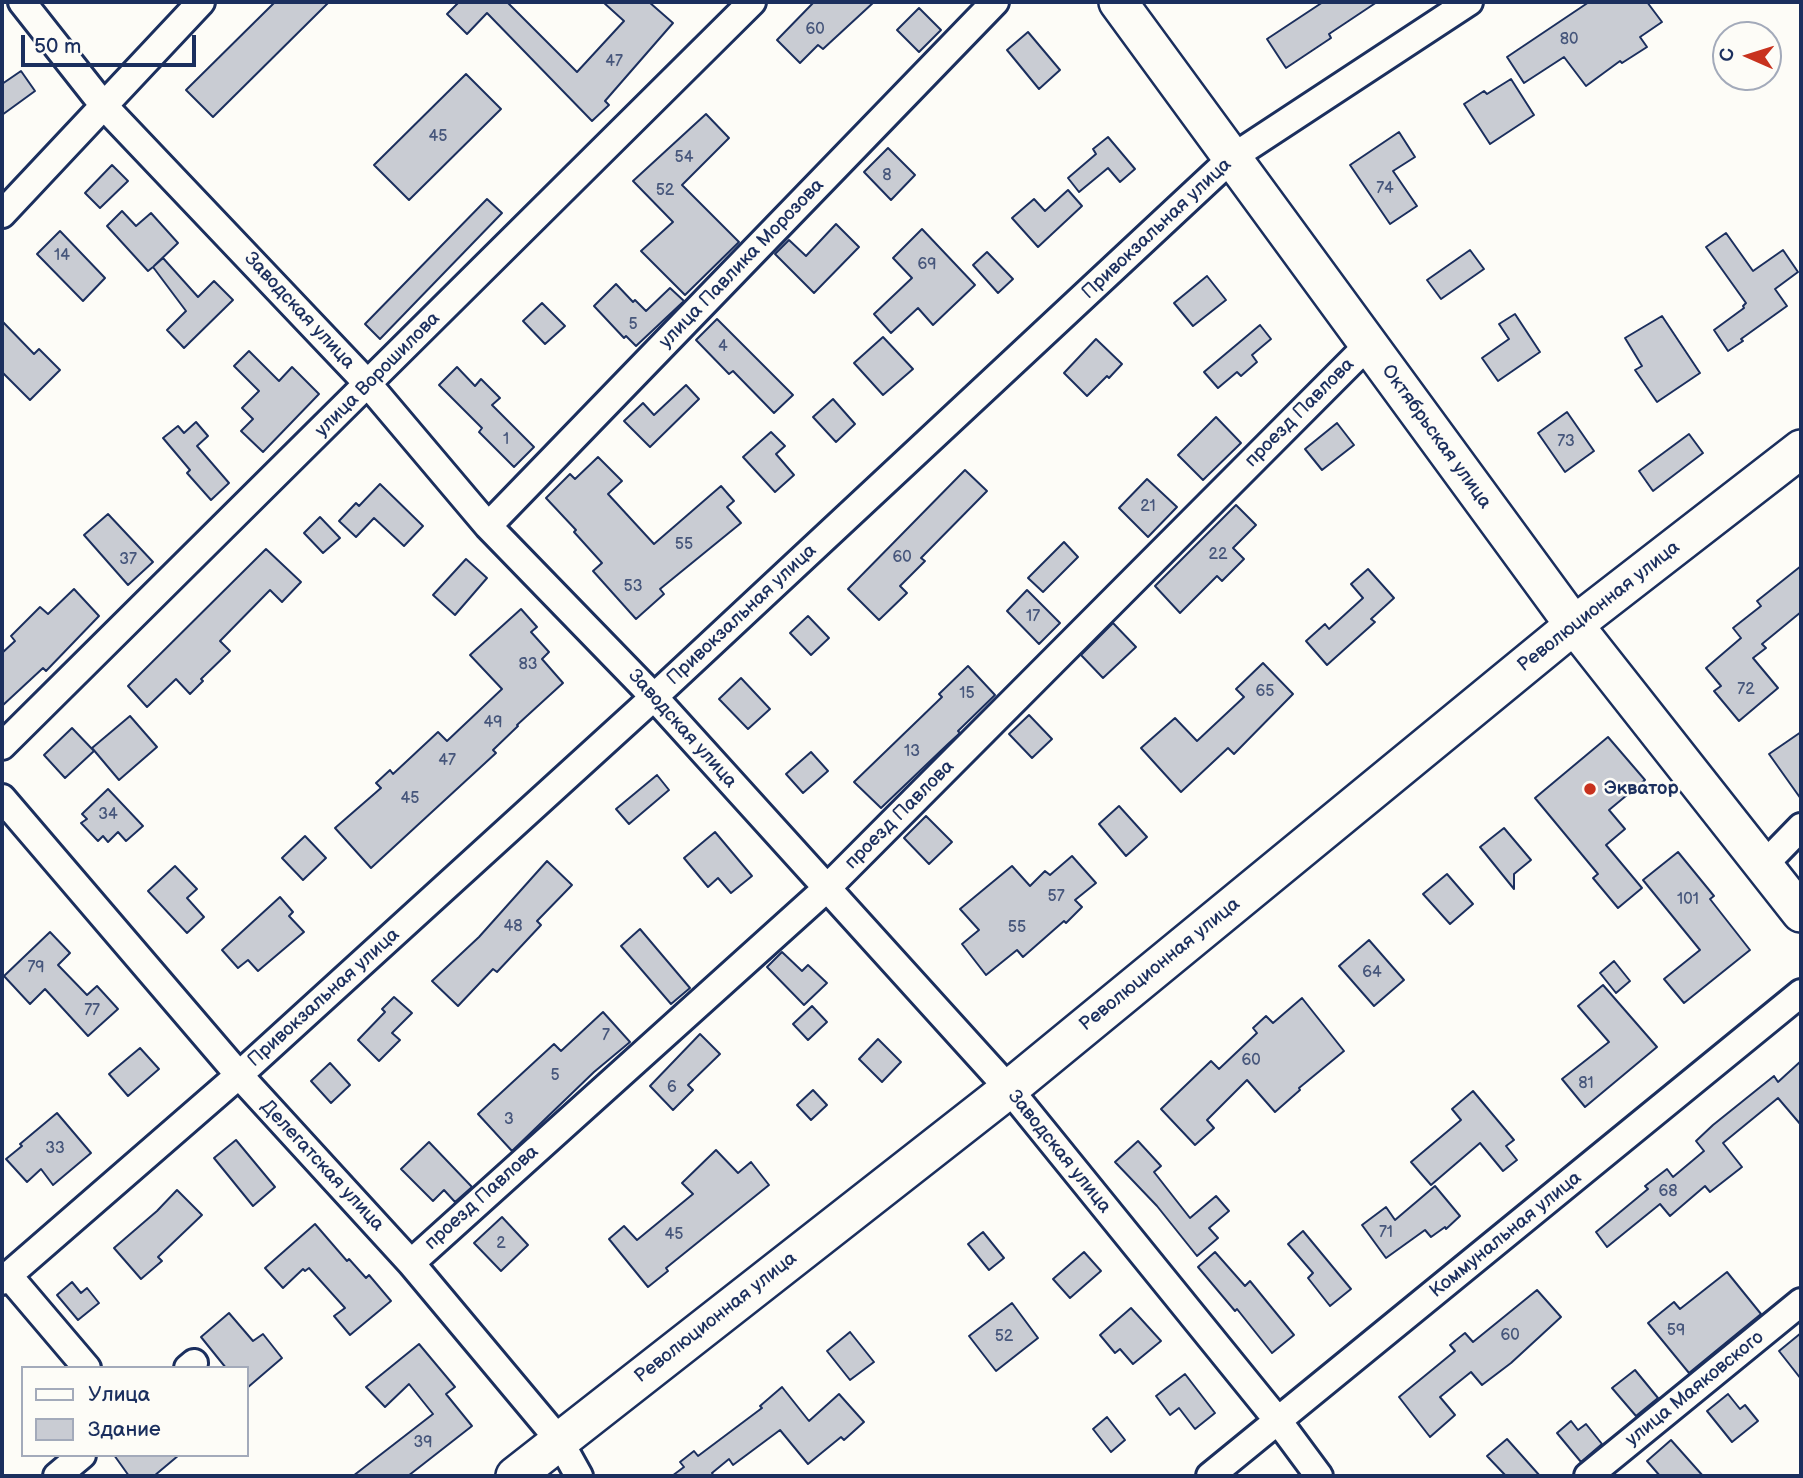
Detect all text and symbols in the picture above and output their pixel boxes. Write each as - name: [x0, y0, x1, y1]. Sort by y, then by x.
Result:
- house number: 60: [805, 20, 825, 40]
- scale bar: [24, 21, 200, 65]
- north arrow: [1712, 21, 1782, 91]
- house number: 80: [1560, 30, 1578, 50]
- text: 50 m: [34, 34, 81, 59]
- text: С: [1716, 48, 1739, 62]
- house number: 47: [605, 52, 623, 72]
- house number: 45: [429, 127, 447, 147]
- house number: 54: [675, 148, 693, 168]
- street label: Привокзальная улица: [1077, 154, 1237, 304]
- house number: 8: [882, 166, 892, 186]
- street label: улица Павлика Морозова: [655, 174, 829, 354]
- house number: 74: [1376, 179, 1394, 199]
- house number: 52: [656, 181, 674, 201]
- house number: 14: [54, 246, 70, 266]
- street label: Заводская улица: [239, 248, 359, 374]
- house number: 69: [917, 255, 937, 275]
- street label: улица Ворошилова: [311, 308, 445, 442]
- house number: 5: [628, 315, 638, 335]
- house number: 4: [718, 337, 728, 357]
- street label: проезд Павлова: [1241, 354, 1359, 472]
- street label: Октябрьская улица: [1376, 361, 1496, 513]
- house number: 1: [503, 430, 509, 450]
- house number: 73: [1557, 432, 1575, 452]
- house number: 21: [1140, 497, 1156, 517]
- house number: 55: [675, 535, 693, 555]
- street label: Революционная улица: [1513, 536, 1685, 678]
- street label: Привокзальная улица: [662, 540, 822, 690]
- house number: 22: [1209, 545, 1227, 565]
- house number: 60: [892, 548, 912, 568]
- house number: 37: [119, 550, 137, 570]
- house number: 53: [623, 577, 643, 597]
- house number: 17: [1026, 607, 1040, 627]
- house number: 83: [518, 655, 538, 675]
- street label: Заводская улица: [623, 665, 741, 793]
- house number: 72: [1737, 680, 1755, 700]
- house number: 65: [1256, 682, 1274, 702]
- house number: 15: [959, 684, 975, 704]
- house number: 49: [483, 713, 503, 733]
- house number: 13: [904, 742, 920, 762]
- house number: 47: [438, 751, 456, 771]
- street label: проезд Павлова: [841, 756, 959, 874]
- place label: Экватор: [1604, 778, 1679, 800]
- marker: Экватор: [1582, 781, 1598, 797]
- house number: 45: [401, 789, 419, 809]
- house number: 34: [98, 805, 118, 825]
- house number: 57: [1047, 887, 1065, 907]
- house number: 101: [1677, 890, 1699, 910]
- street label: Революционная улица: [1075, 893, 1245, 1037]
- house number: 48: [503, 917, 523, 937]
- house number: 55: [1008, 918, 1026, 938]
- street label: Привокзальная улица: [243, 924, 405, 1072]
- house number: 79: [27, 958, 45, 978]
- house number: 64: [1362, 963, 1382, 983]
- house number: 77: [84, 1001, 100, 1021]
- house number: 7: [602, 1026, 610, 1046]
- house number: 60: [1241, 1051, 1261, 1071]
- house number: 5: [550, 1066, 560, 1086]
- house number: 81: [1578, 1074, 1594, 1094]
- house number: 6: [667, 1078, 677, 1098]
- street label: Заводская улица: [1002, 1086, 1116, 1218]
- street label: Делегатская улица: [255, 1096, 389, 1236]
- house number: 3: [504, 1110, 514, 1130]
- house number: 33: [45, 1139, 65, 1159]
- street label: проезд Павлова: [420, 1141, 544, 1255]
- street label: Коммунальная улица: [1426, 1167, 1586, 1303]
- house number: 68: [1658, 1182, 1678, 1202]
- house number: 71: [1379, 1223, 1393, 1243]
- house number: 45: [665, 1225, 683, 1245]
- house number: 2: [496, 1234, 506, 1254]
- street label: Революционная улица: [630, 1247, 802, 1389]
- house number: 59: [1667, 1321, 1685, 1341]
- house number: 60: [1500, 1326, 1520, 1346]
- street label: улица Маяковского: [1621, 1326, 1769, 1452]
- house number: 52: [995, 1327, 1013, 1347]
- legend: [21, 1366, 248, 1457]
- text: Улица: [88, 1382, 150, 1407]
- text: Здание: [88, 1417, 161, 1442]
- house number: 39: [413, 1433, 433, 1453]

